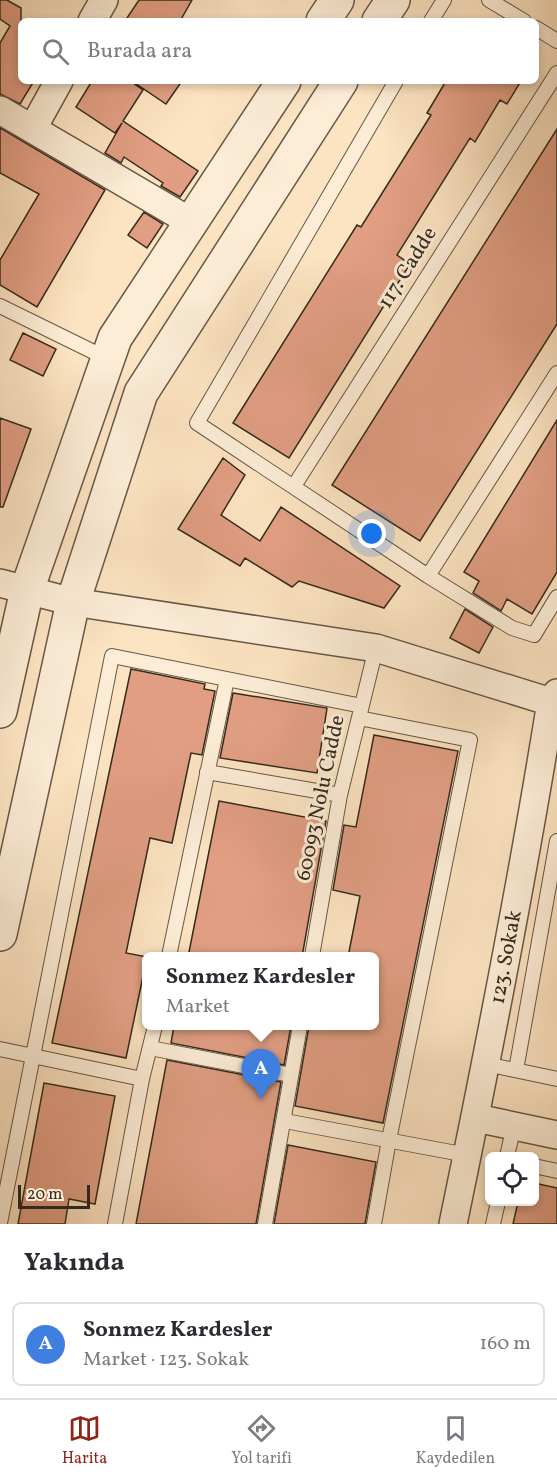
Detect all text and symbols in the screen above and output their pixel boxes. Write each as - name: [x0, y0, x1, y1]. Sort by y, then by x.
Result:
- search box: [18, 18, 539, 84]
- icon: search: [39, 35, 72, 68]
- text: Burada ara: [87, 36, 192, 67]
- street label: 117. Cadde: [371, 222, 445, 314]
- your location: [357, 519, 386, 548]
- street label: 60093 Nolu Cadde: [289, 712, 353, 883]
- street label: 123. Sokak: [483, 908, 529, 1006]
- popup: [142, 952, 379, 1030]
- text: Sonmez Kardesler: [166, 962, 355, 993]
- text: Market: [166, 993, 230, 1021]
- pin: A: [242, 1050, 280, 1099]
- map controls: [485, 1152, 539, 1206]
- button: locate: [485, 1152, 539, 1206]
- scale bar: [18, 1182, 90, 1210]
- text: 20 m: [27, 1184, 62, 1206]
- text: Yakında: [24, 1245, 125, 1281]
- text: Sonmez Kardesler: [83, 1315, 272, 1346]
- text: A: [38, 1330, 53, 1358]
- text: 160 m: [479, 1330, 531, 1358]
- text: Market · 123. Sokak: [83, 1346, 249, 1374]
- tab: Harita: [62, 1412, 107, 1470]
- tab: Yol tarifi: [231, 1412, 292, 1470]
- tab: Kaydedilen: [416, 1412, 495, 1470]

